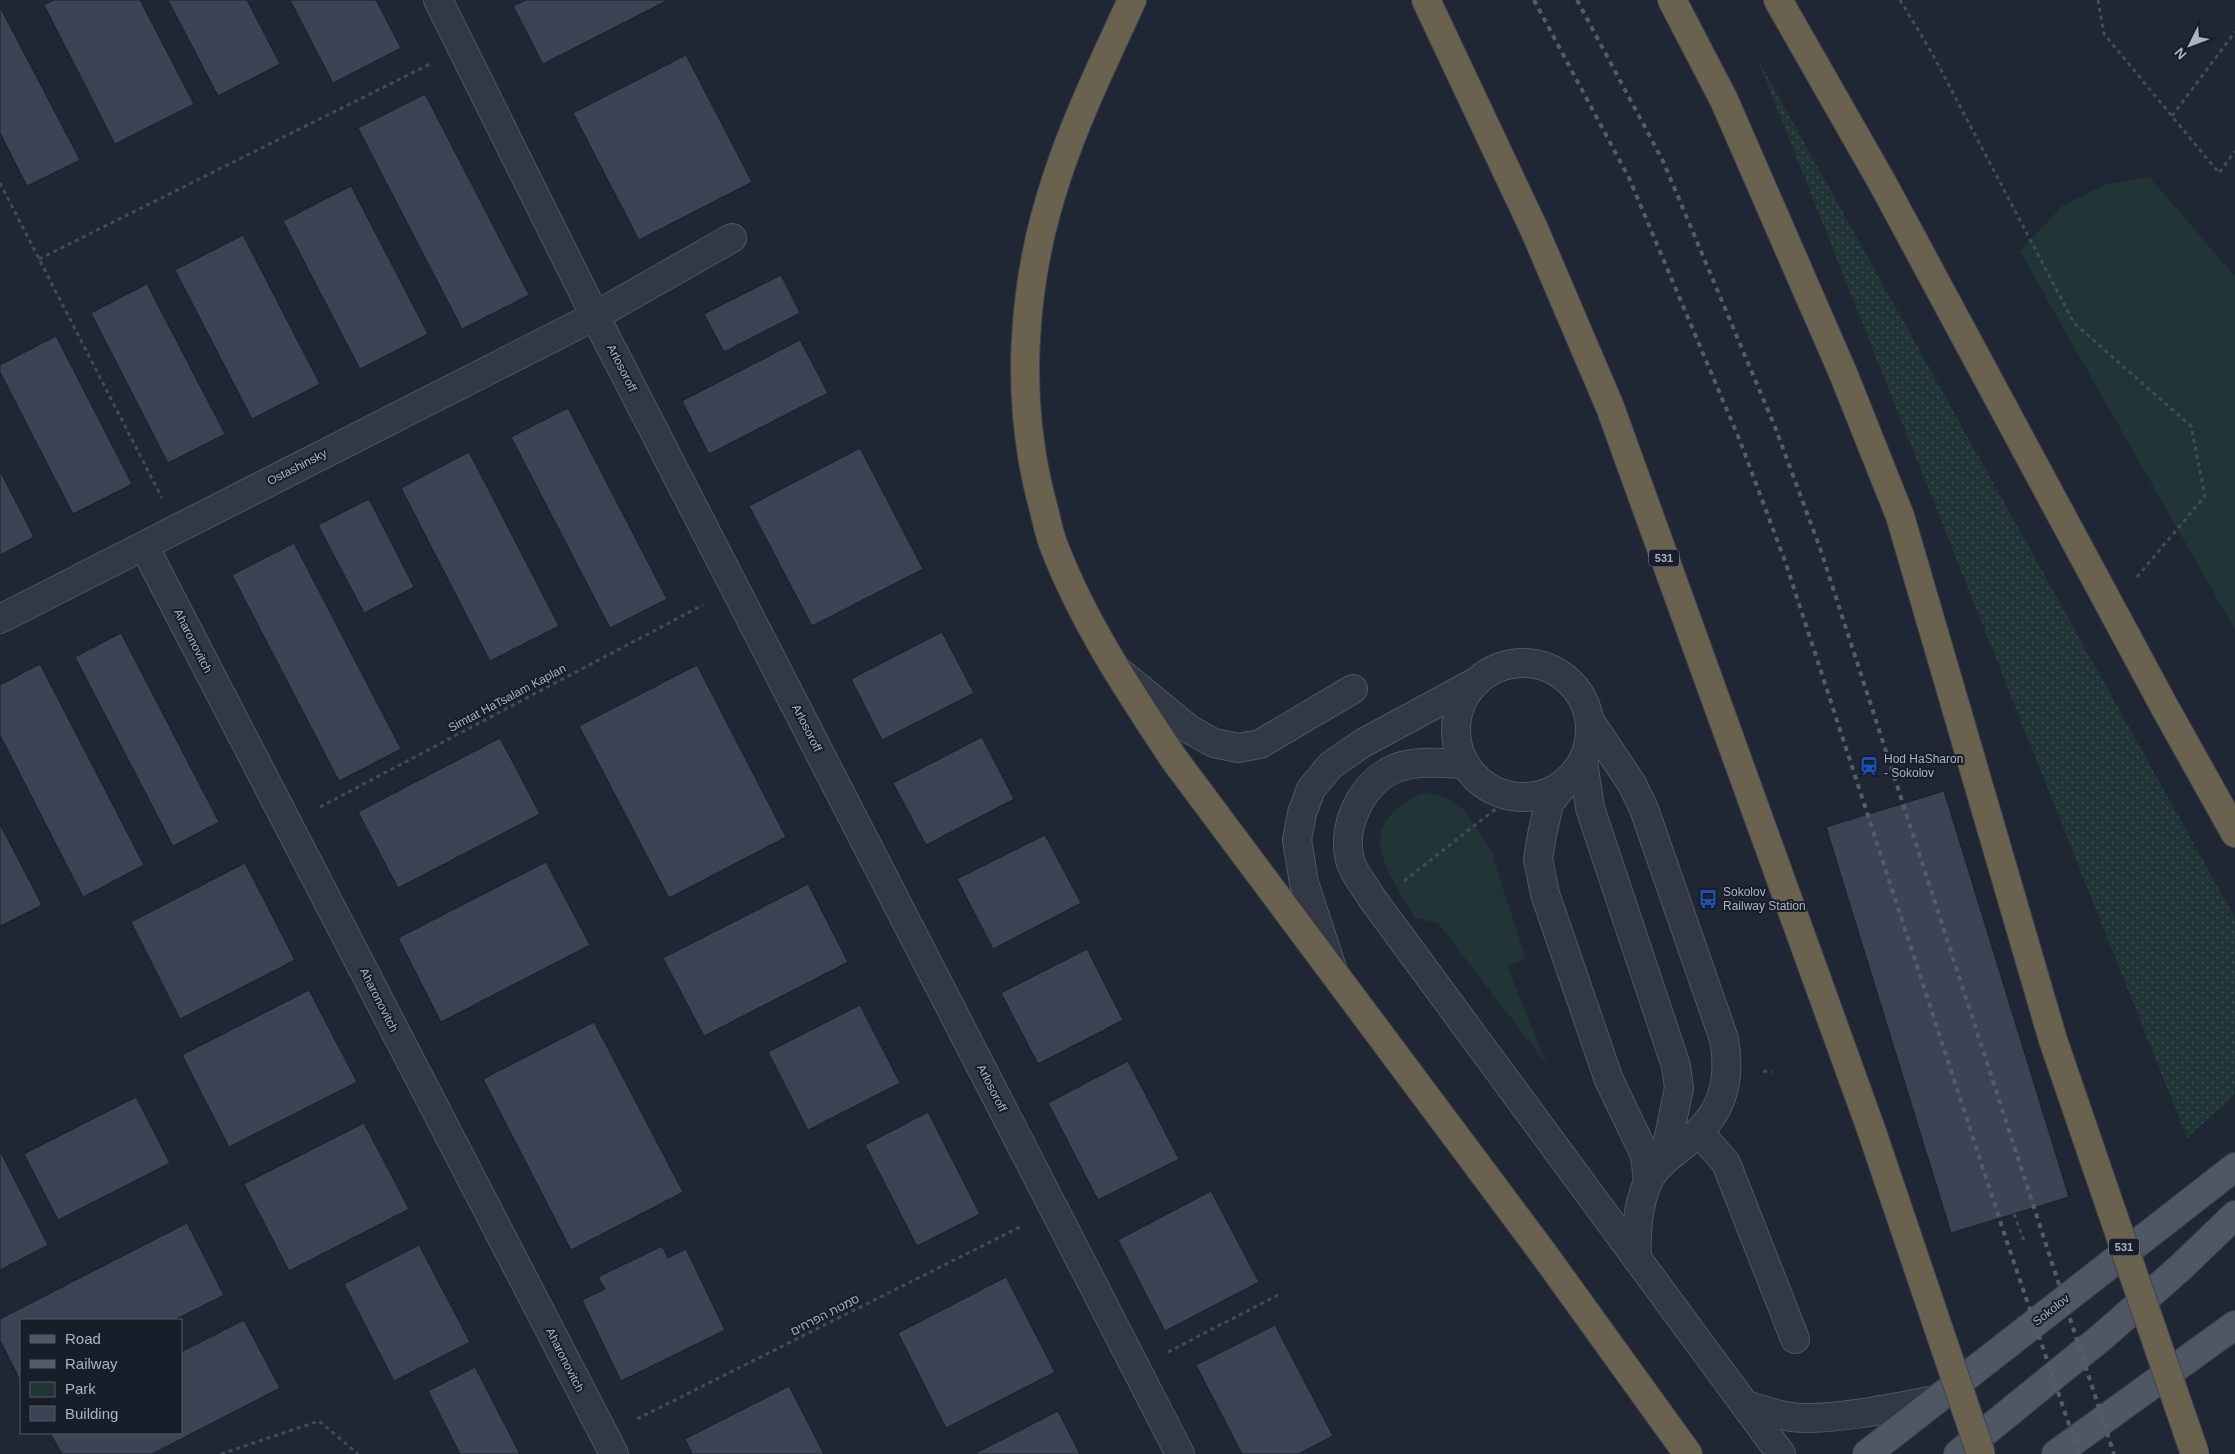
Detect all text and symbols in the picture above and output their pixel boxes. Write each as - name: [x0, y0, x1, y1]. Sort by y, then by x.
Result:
- north arrow: [2165, 20, 2215, 70]
- text: N: [2171, 45, 2190, 63]
- street label: Arlosoroff: [604, 342, 640, 395]
- street label: Ostashinsky: [265, 446, 329, 488]
- road number: 531: [1649, 550, 1679, 566]
- street label: Aharonovitch: [171, 607, 215, 675]
- street label: Simtat HaTsalam Kaplan: [446, 661, 568, 735]
- street label: Arlosoroff: [789, 702, 825, 755]
- place label: Hod HaSharon - Sokolov: [1884, 752, 1963, 780]
- station icon: Hod HaSharon - Sokolov: [1858, 755, 1880, 777]
- place label: Sokolov Railway Station: [1723, 885, 1806, 913]
- bus stop icon: Sokolov Railway Station: [1697, 888, 1719, 910]
- street label: Aharonovitch: [357, 966, 401, 1034]
- street label: Arlosoroff: [974, 1062, 1010, 1115]
- road number: 531: [2109, 1238, 2139, 1256]
- street label: Sokolov: [2030, 1291, 2072, 1329]
- street label: סמטת הפרחים: [788, 1292, 862, 1338]
- legend: [20, 1319, 182, 1434]
- street label: Aharonovitch: [543, 1326, 587, 1394]
- text: Road: [65, 1330, 101, 1347]
- text: Railway: [65, 1355, 118, 1372]
- text: Park: [65, 1380, 96, 1397]
- text: Building: [65, 1405, 118, 1422]

